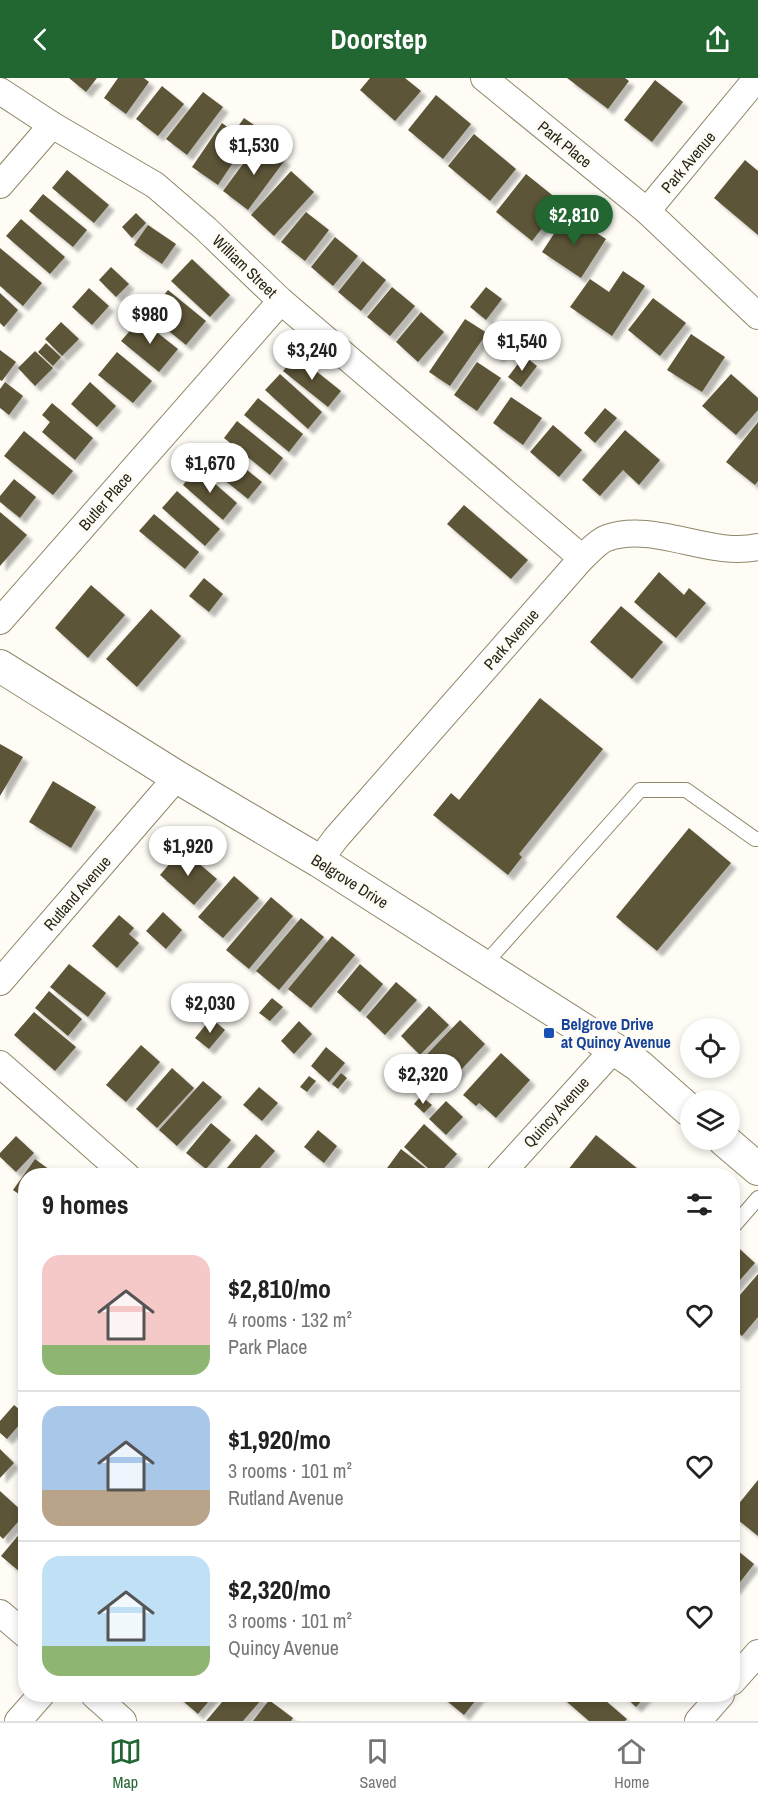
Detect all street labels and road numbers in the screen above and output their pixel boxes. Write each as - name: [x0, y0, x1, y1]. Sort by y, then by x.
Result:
- street label: Park Place: [533, 115, 597, 173]
- street label: Park Avenue: [656, 127, 720, 197]
- street label: William Street: [208, 229, 283, 303]
- street label: Butler Place: [73, 467, 137, 535]
- street label: Park Avenue: [478, 604, 544, 674]
- street label: Belgrove Drive: [307, 849, 393, 913]
- street label: Rutland Avenue: [38, 851, 116, 935]
- street label: Quincy Avenue: [518, 1072, 594, 1152]

